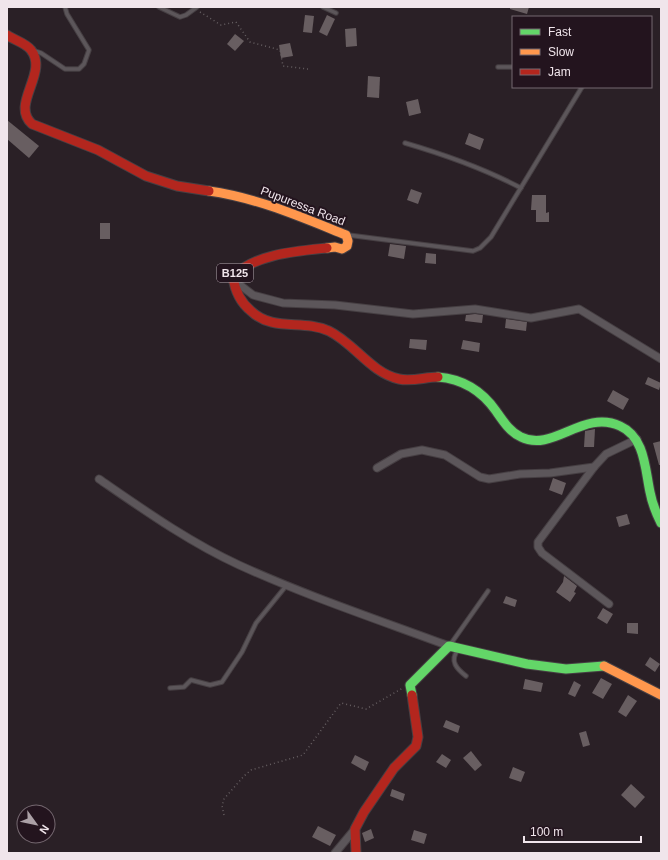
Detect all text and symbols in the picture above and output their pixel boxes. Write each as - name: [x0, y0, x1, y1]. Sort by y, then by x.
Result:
- legend: [512, 16, 652, 88]
- text: Fast: [548, 25, 572, 39]
- text: Slow: [548, 45, 574, 59]
- text: Jam: [548, 65, 571, 79]
- street label: Pupuressa Road: [259, 183, 347, 229]
- road number: B125: [217, 264, 253, 282]
- north arrow: [16, 804, 56, 844]
- scale bar: [524, 818, 641, 844]
- text: N: [37, 823, 52, 836]
- text: 100 m: [530, 825, 563, 839]

